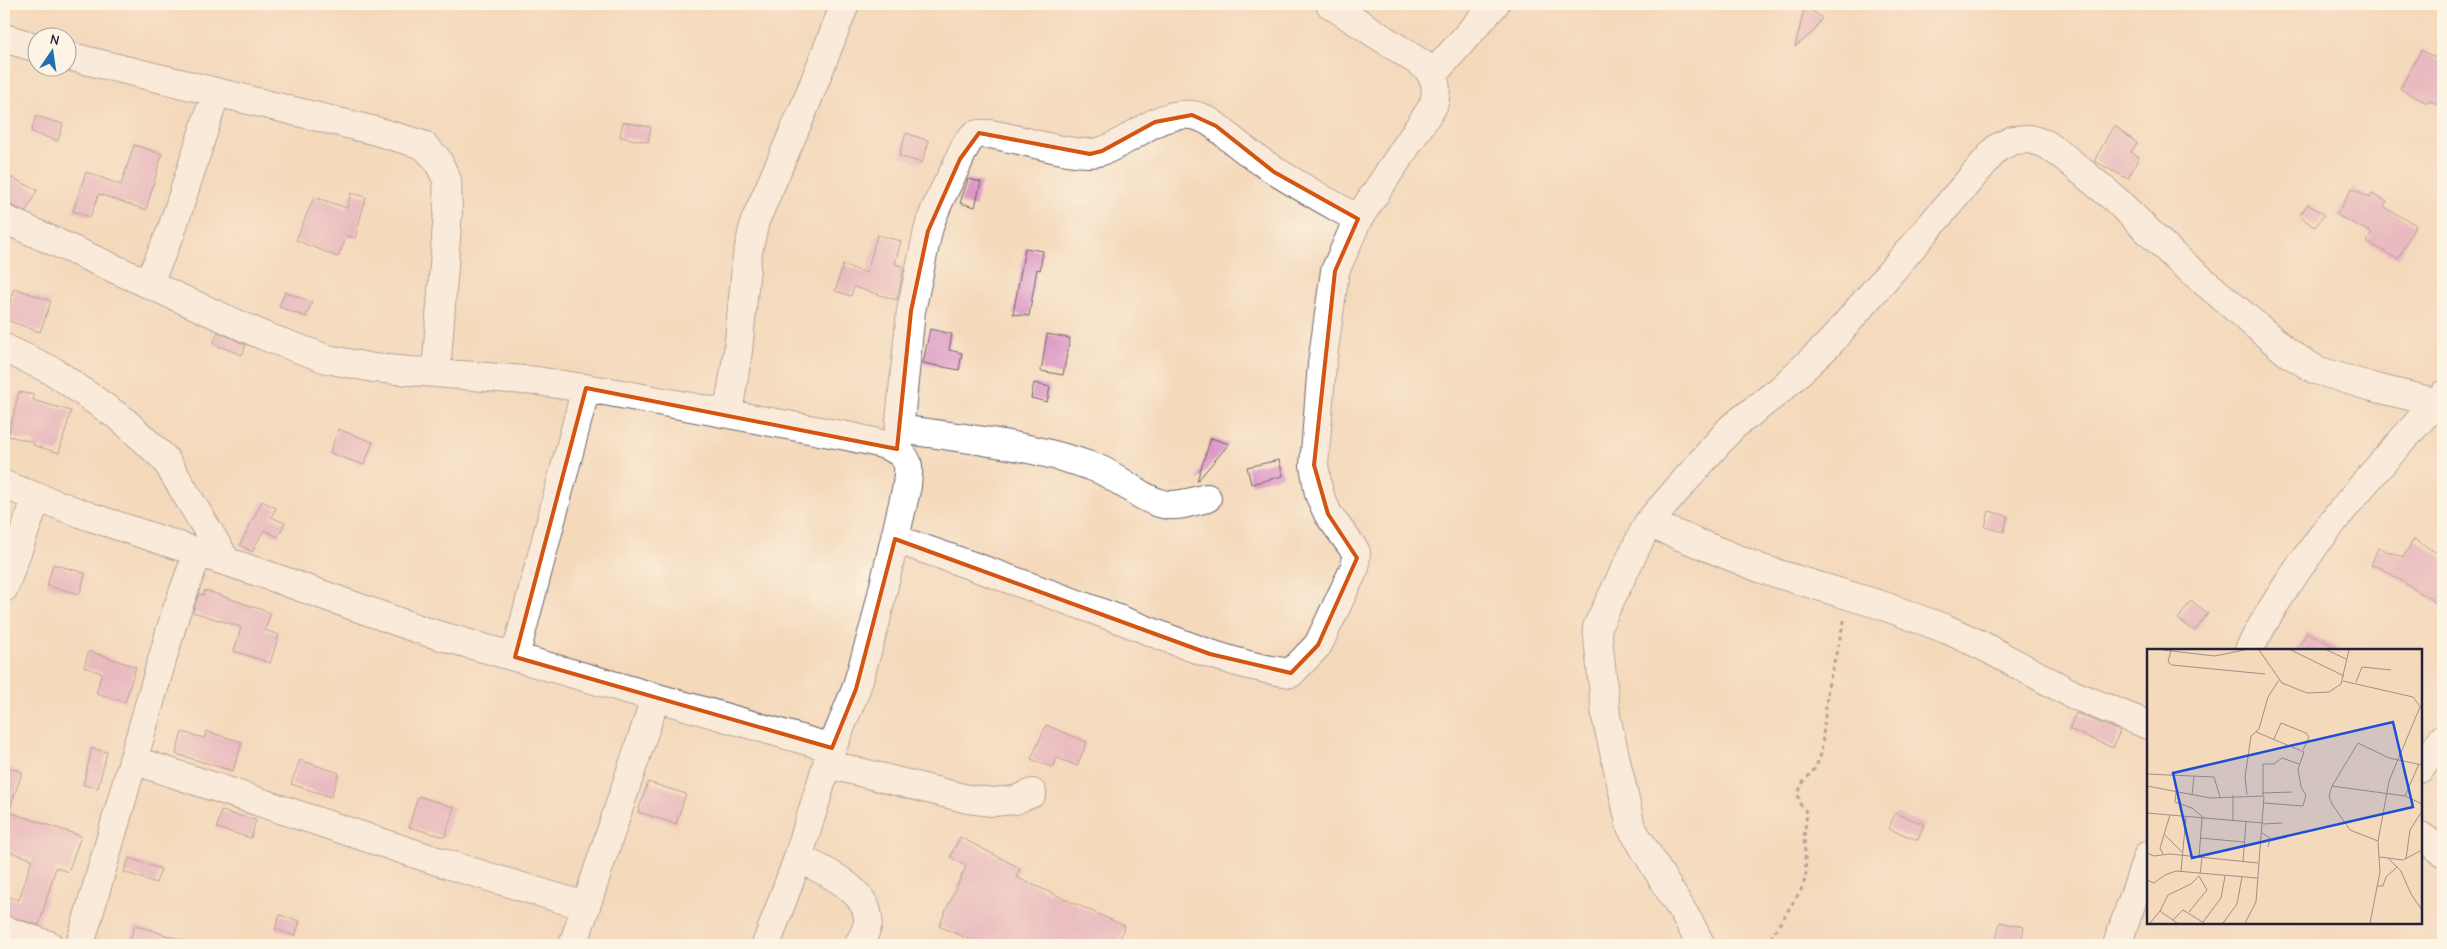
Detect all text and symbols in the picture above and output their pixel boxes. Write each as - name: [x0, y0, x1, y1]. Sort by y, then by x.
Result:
- north arrow: [28, 28, 78, 78]
- text: N: [48, 31, 61, 49]
- inset map: [2147, 649, 2422, 924]

